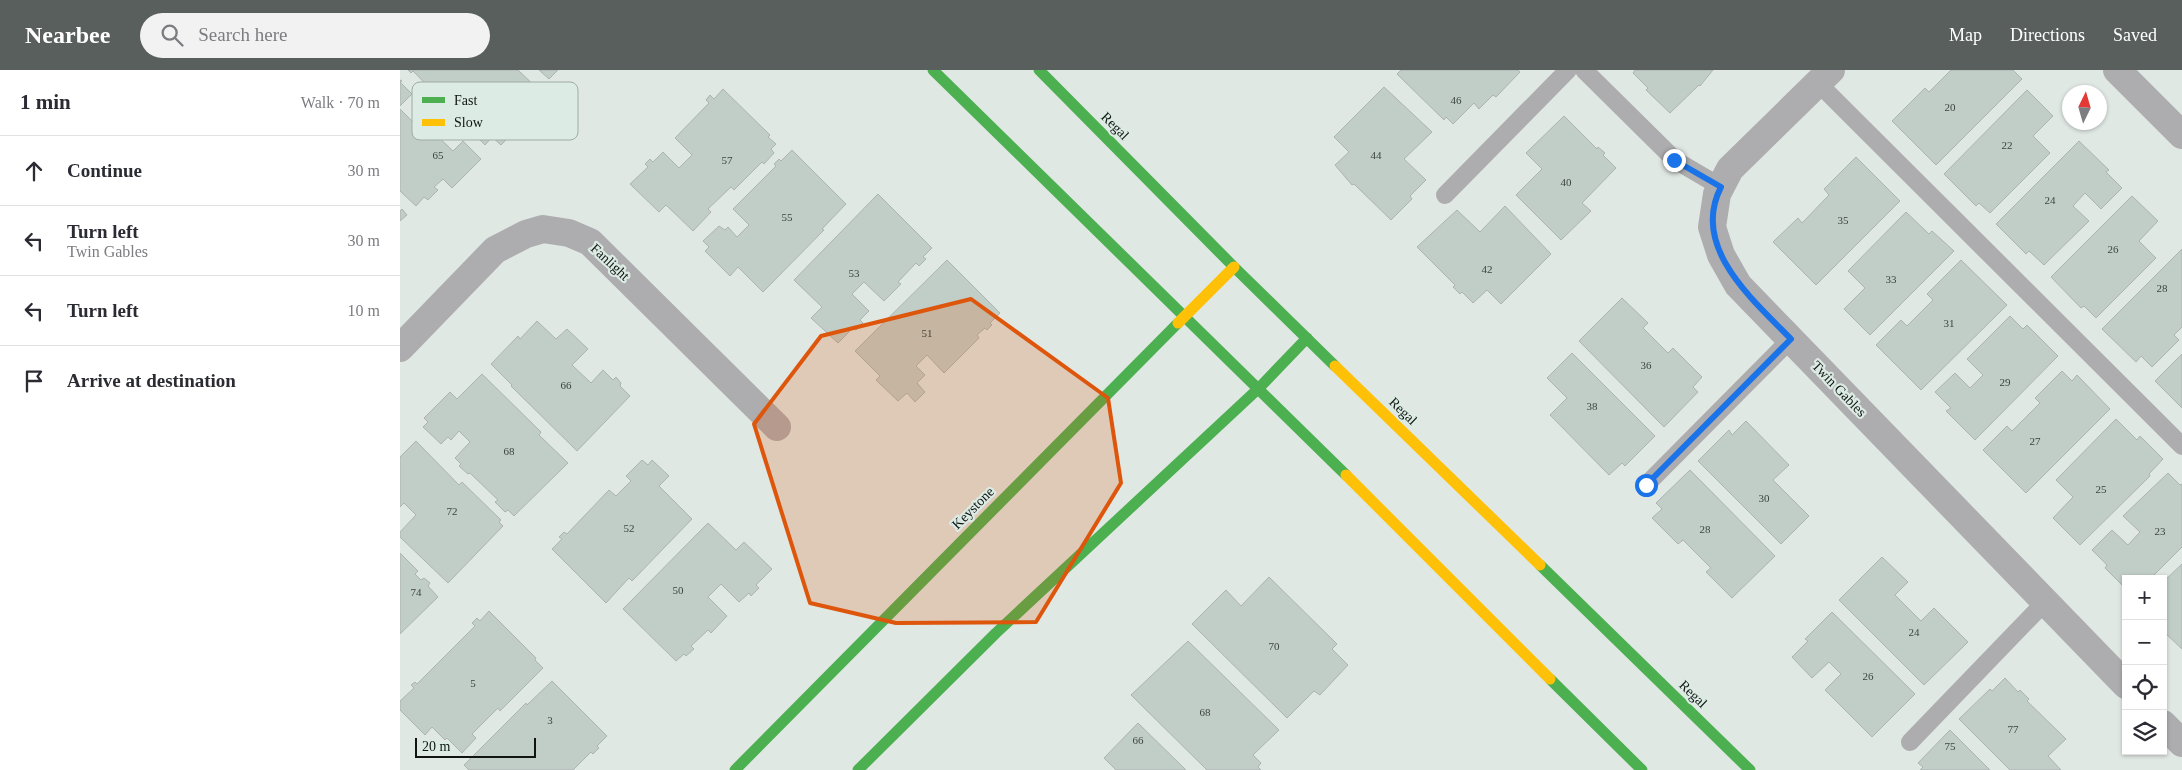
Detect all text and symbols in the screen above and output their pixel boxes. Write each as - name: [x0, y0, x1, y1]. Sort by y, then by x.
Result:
- search box: [140, 13, 490, 58]
- icon: search: [158, 21, 186, 49]
- text: Nearbee: [25, 22, 110, 48]
- text: Search here: [198, 24, 287, 45]
- text: Map: [1949, 25, 1982, 45]
- text: Directions: [2010, 25, 2085, 45]
- text: Saved: [2113, 25, 2157, 45]
- legend: [412, 82, 578, 140]
- north arrow: [2062, 85, 2107, 130]
- text: 1 min: [20, 90, 71, 114]
- text: Fast: [454, 93, 477, 108]
- text: Walk · 70 m: [301, 94, 380, 111]
- house number: 46: [1451, 94, 1462, 106]
- house number: 20: [1945, 101, 1956, 113]
- street label: Regal: [1098, 109, 1132, 143]
- text: Slow: [454, 115, 484, 130]
- house number: 22: [2002, 139, 2013, 151]
- house number: 65: [433, 149, 444, 161]
- house number: 44: [1371, 149, 1382, 161]
- route end: [1663, 149, 1686, 172]
- house number: 57: [722, 154, 733, 166]
- icon: ahead: [20, 157, 48, 185]
- text: Continue: [67, 160, 142, 181]
- text: 30 m: [348, 162, 380, 179]
- house number: 40: [1561, 176, 1572, 188]
- house number: 24: [2045, 194, 2056, 206]
- house number: 55: [782, 211, 793, 223]
- house number: 35: [1838, 214, 1849, 226]
- text: Turn left: [67, 221, 139, 242]
- icon: left: [20, 227, 48, 255]
- text: 30 m: [348, 232, 380, 249]
- street label: Fanlight: [588, 241, 632, 283]
- text: Twin Gables: [67, 243, 148, 260]
- house number: 26: [2108, 243, 2119, 255]
- house number: 42: [1482, 263, 1493, 275]
- house number: 53: [849, 267, 860, 279]
- house number: 33: [1886, 273, 1897, 285]
- house number: 28: [2157, 282, 2168, 294]
- icon: left: [20, 297, 48, 325]
- text: Turn left: [67, 300, 139, 321]
- text: 10 m: [348, 302, 380, 319]
- house number: 31: [1944, 317, 1955, 329]
- house number: 51: [922, 327, 933, 339]
- street label: Twin Gables: [1809, 358, 1869, 420]
- house number: 36: [1641, 359, 1652, 371]
- icon: arrive: [20, 367, 48, 395]
- text: Arrive at destination: [67, 370, 236, 391]
- house number: 29: [2000, 376, 2011, 388]
- house number: 66: [561, 379, 572, 391]
- street label: Regal: [1386, 394, 1420, 428]
- house number: 38: [1587, 400, 1598, 412]
- house number: 27: [2030, 435, 2041, 447]
- house number: 68: [504, 445, 515, 457]
- route start: [1635, 474, 1658, 497]
- house number: 25: [2096, 483, 2107, 495]
- street label: Keystone: [949, 484, 997, 532]
- house number: 30: [1759, 492, 1770, 504]
- house number: 72: [447, 505, 458, 517]
- house number: 52: [624, 522, 635, 534]
- house number: 28: [1700, 523, 1711, 535]
- house number: 23: [2155, 525, 2166, 537]
- map controls: [2122, 575, 2167, 755]
- button: +: [2122, 575, 2167, 620]
- house number: 50: [673, 584, 684, 596]
- house number: 74: [411, 586, 422, 598]
- button: −: [2122, 620, 2167, 665]
- house number: 24: [1909, 626, 1920, 638]
- house number: 70: [1269, 640, 1280, 652]
- button: locate: [2122, 665, 2167, 710]
- house number: 26: [1863, 670, 1874, 682]
- house number: 5: [470, 677, 476, 689]
- street label: Regal: [1676, 677, 1710, 711]
- house number: 68: [1200, 706, 1211, 718]
- button: layers: [2122, 710, 2167, 755]
- house number: 3: [547, 714, 553, 726]
- house number: 77: [2008, 723, 2019, 735]
- house number: 66: [1133, 734, 1144, 746]
- scale bar: [415, 735, 536, 758]
- text: 20 m: [422, 739, 450, 754]
- house number: 75: [1945, 740, 1956, 752]

